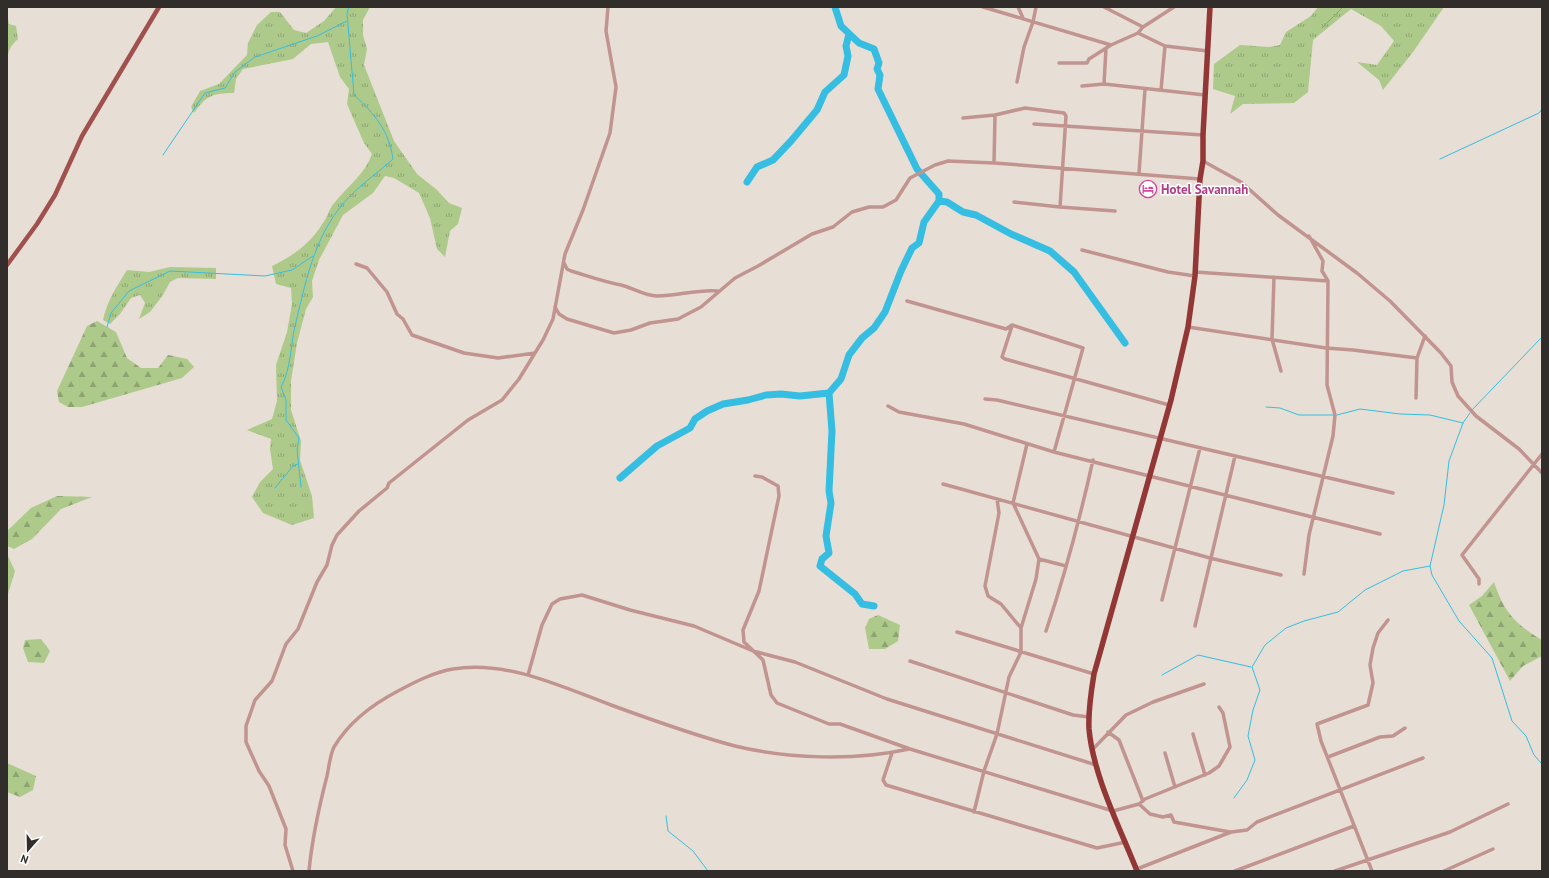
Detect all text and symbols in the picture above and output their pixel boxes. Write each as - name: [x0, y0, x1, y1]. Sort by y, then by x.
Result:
- hotel icon: Hotel Savannah: [1138, 179, 1158, 199]
- place label: Hotel Savannah: [1161, 181, 1248, 198]
- north arrow: [8, 830, 48, 870]
- text: N: [19, 852, 30, 867]

